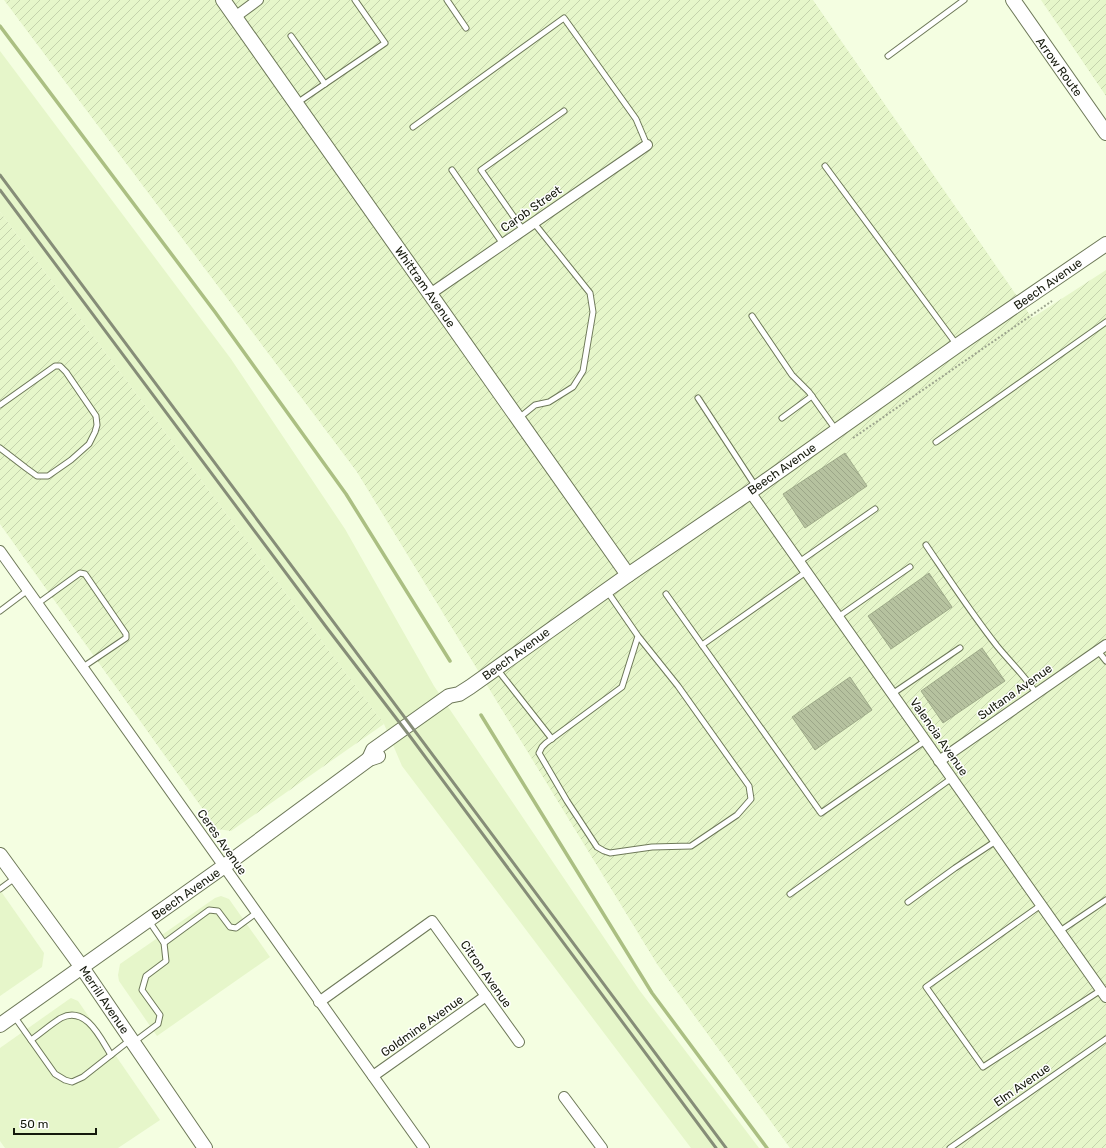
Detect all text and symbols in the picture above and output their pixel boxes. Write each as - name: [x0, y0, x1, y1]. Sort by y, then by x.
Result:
- street label: Arrow Route: [1033, 35, 1085, 99]
- street label: Carob Street: [498, 183, 564, 235]
- street label: Whittram Avenue: [392, 244, 458, 330]
- street label: Beech Avenue: [1011, 255, 1085, 313]
- street label: Beech Avenue: [745, 440, 819, 498]
- street label: Beech Avenue: [480, 625, 553, 683]
- street label: Sultana Avenue: [975, 661, 1055, 723]
- street label: Valencia Avenue: [907, 695, 971, 779]
- street label: Ceres Avenue: [194, 807, 250, 878]
- street label: Beech Avenue: [149, 865, 223, 923]
- street label: Citron Avenue: [458, 938, 515, 1011]
- street label: Merrill Avenue: [76, 963, 132, 1037]
- street label: Goldmine Avenue: [378, 992, 466, 1060]
- street label: Elm Avenue: [991, 1060, 1053, 1110]
- scale bar: [14, 1110, 96, 1136]
- text: 50 m: [20, 1117, 48, 1131]

